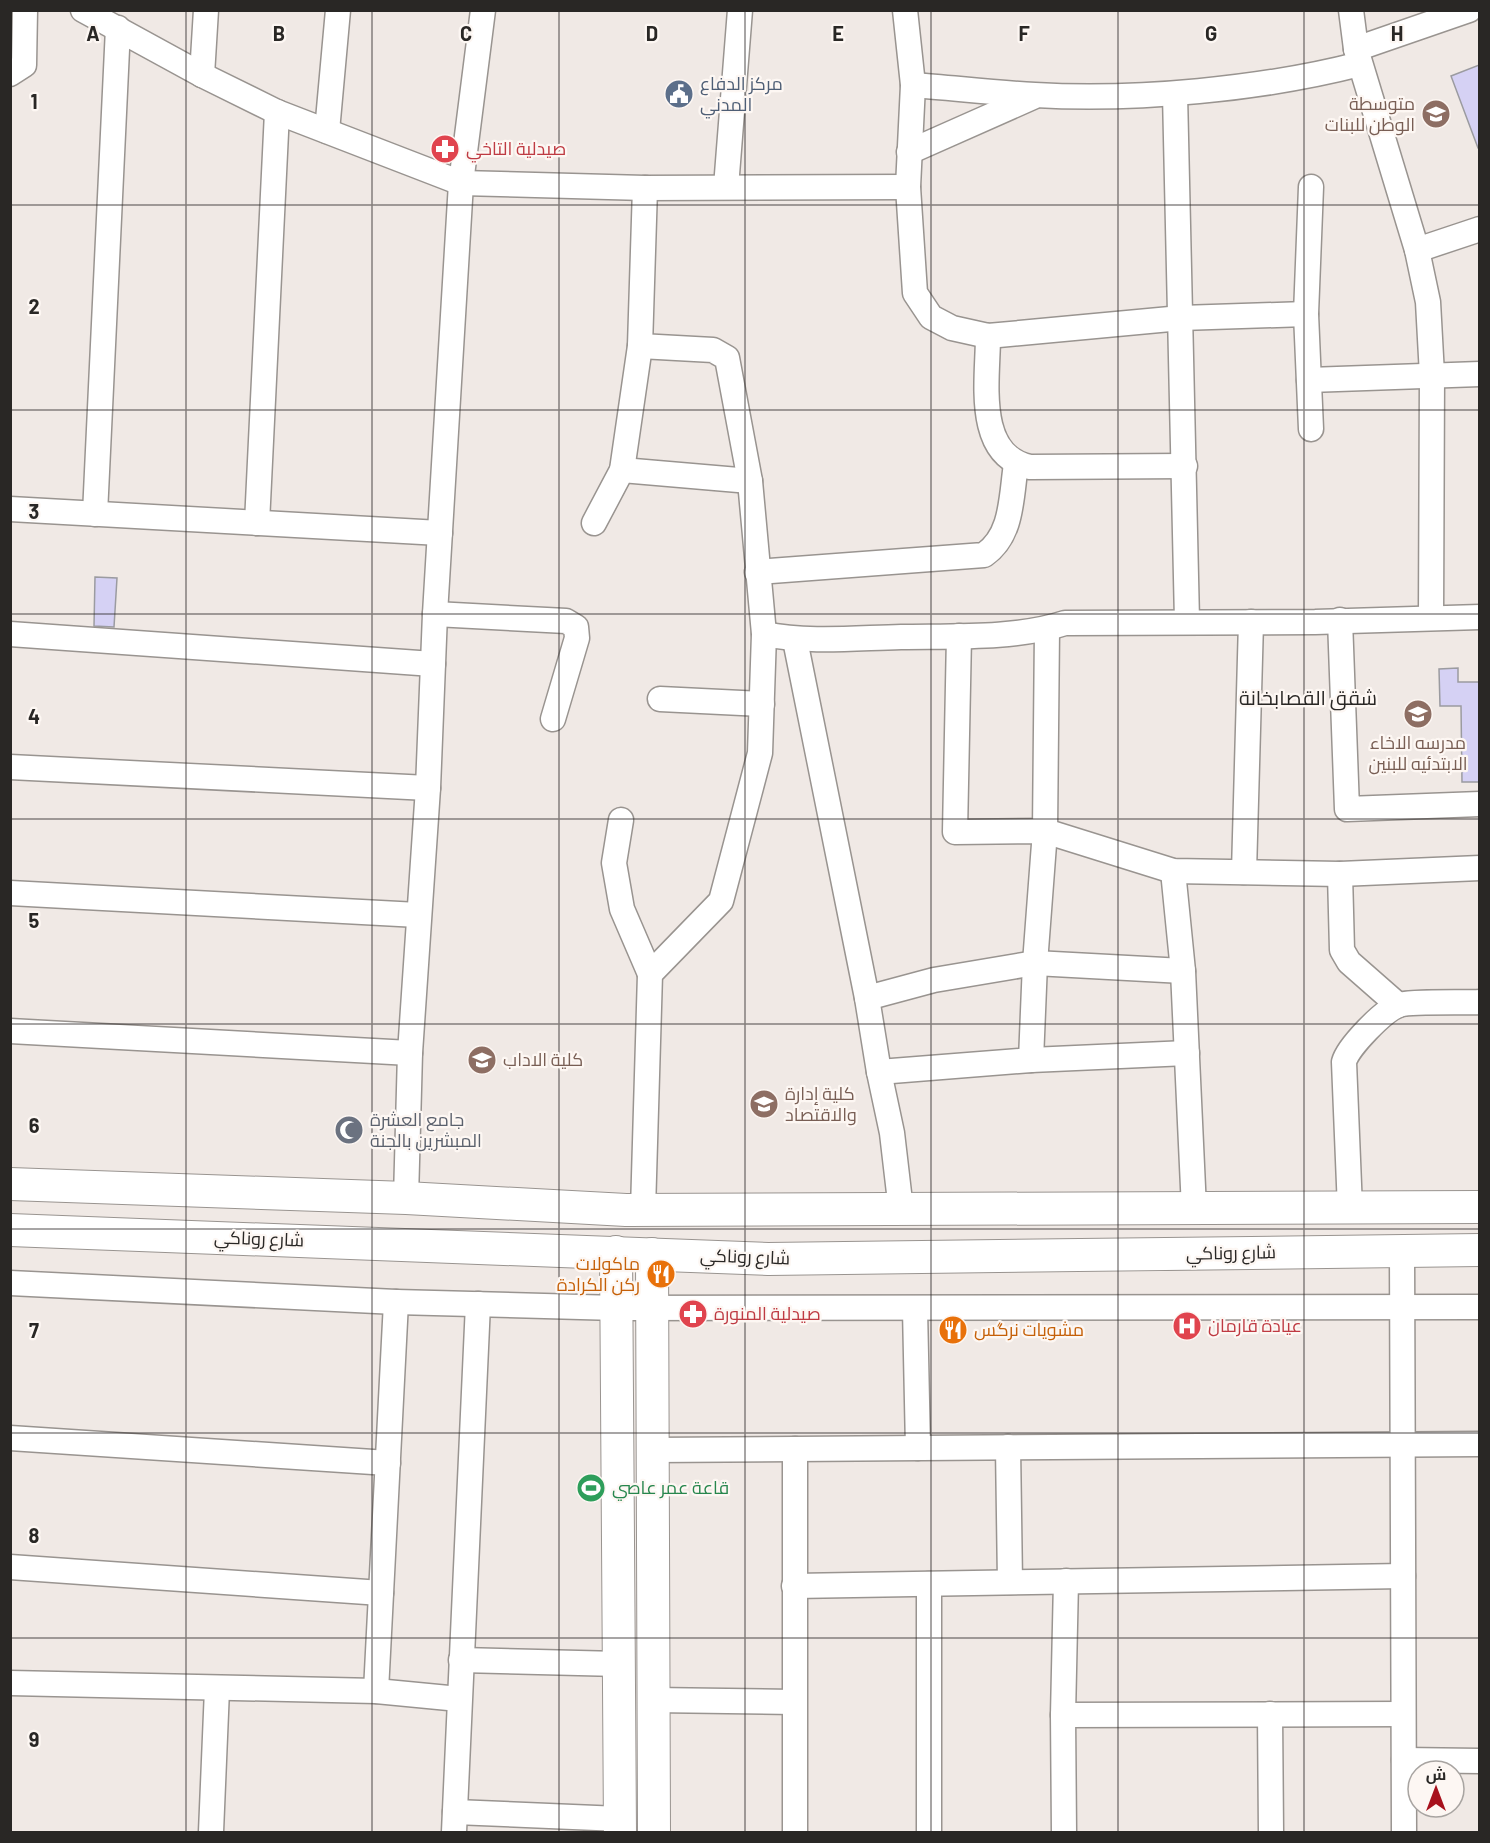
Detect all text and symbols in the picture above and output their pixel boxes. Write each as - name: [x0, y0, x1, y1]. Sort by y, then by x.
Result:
- text: A: [86, 21, 100, 45]
- text: B: [273, 21, 285, 45]
- text: C: [460, 21, 472, 45]
- text: D: [646, 21, 658, 45]
- text: E: [832, 21, 844, 45]
- text: F: [1018, 21, 1030, 45]
- text: G: [1205, 21, 1217, 45]
- text: H: [1391, 21, 1403, 45]
- place label: مركز الدفاع المدني: [700, 72, 783, 119]
- public building icon: مركز الدفاع المدني: [663, 78, 695, 110]
- text: 1: [30, 89, 38, 113]
- place label: متوسطة الوطن للبنات: [1325, 92, 1415, 136]
- school or university icon: متوسطة الوطن للبنات: [1420, 98, 1452, 130]
- pharmacy icon: صيدلية التاخي: [429, 133, 461, 165]
- place label: صيدلية التاخي: [466, 137, 566, 163]
- text: 2: [28, 294, 40, 318]
- text: 3: [29, 499, 39, 523]
- district label: شقق القصابخانة: [1239, 685, 1377, 711]
- school or university icon: مدرسه الاخاء الابتدئيه للبنين: [1402, 698, 1434, 730]
- text: 4: [28, 704, 40, 728]
- place label: مدرسه الاخاء الابتدئيه للبنين: [1368, 731, 1468, 775]
- text: 5: [29, 908, 40, 932]
- school or university icon: كلية الاداب: [466, 1044, 498, 1076]
- place label: كلية الاداب: [503, 1048, 583, 1070]
- place label: كلية إدارة والاقتصاد: [785, 1082, 857, 1126]
- school or university icon: كلية إدارة والاقتصاد: [748, 1088, 780, 1120]
- place label: جامع العشرة المبشرين بالجنة: [370, 1108, 482, 1152]
- text: 6: [29, 1113, 40, 1137]
- mosque icon: جامع العشرة المبشرين بالجنة: [333, 1114, 365, 1146]
- street label: شارع روناكي: [213, 1225, 305, 1255]
- street label: شارع روناكي: [1186, 1240, 1276, 1268]
- street label: شارع روناكي: [699, 1243, 791, 1273]
- place label: ماكولات ركن الكرادة: [557, 1252, 640, 1296]
- restaurant icon: ماكولات ركن الكرادة: [645, 1258, 677, 1290]
- pharmacy icon: صيدلية المنورة: [677, 1298, 709, 1330]
- place label: صيدلية المنورة: [714, 1302, 821, 1325]
- hospital icon: عيادة قارمان: [1171, 1310, 1203, 1342]
- restaurant icon: مشويات نرگس: [937, 1314, 969, 1346]
- place label: عيادة قارمان: [1208, 1314, 1302, 1337]
- text: 7: [29, 1318, 39, 1342]
- place label: مشويات نرگس: [974, 1318, 1084, 1341]
- sports icon: قاعة عمر عاصي: [575, 1472, 607, 1504]
- place label: قاعة عمر عاصي: [612, 1476, 729, 1501]
- text: 8: [29, 1523, 40, 1547]
- text: 9: [29, 1727, 39, 1751]
- north arrow: [1406, 1759, 1466, 1819]
- text: ش: [1426, 1764, 1446, 1784]

